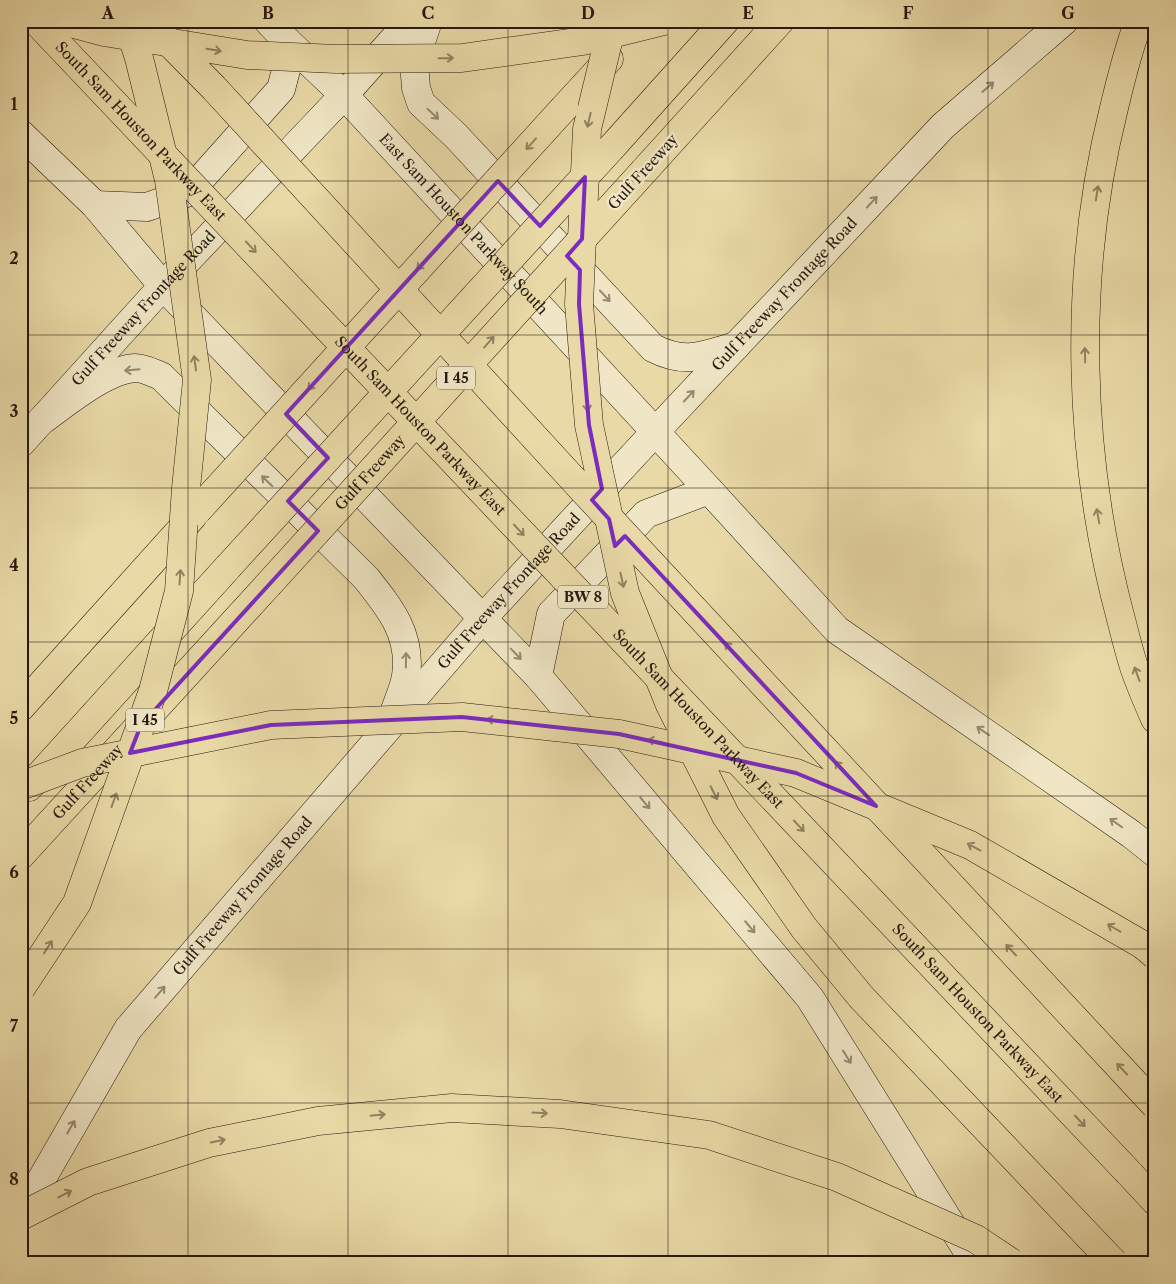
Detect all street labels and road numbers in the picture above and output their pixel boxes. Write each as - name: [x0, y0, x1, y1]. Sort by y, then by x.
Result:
- street label: South Sam Houston Parkway East: [51, 37, 231, 225]
- street label: East Sam Houston Parkway South: [375, 129, 553, 319]
- street label: Gulf Freeway: [604, 129, 682, 213]
- street label: Gulf Freeway Frontage Road: [707, 213, 861, 375]
- street label: Gulf Freeway Frontage Road: [67, 227, 219, 390]
- street label: South Sam Houston Parkway East: [331, 332, 510, 520]
- road number: I 45: [437, 366, 475, 389]
- street label: Gulf Freeway: [331, 430, 409, 514]
- street label: Gulf Freeway Frontage Road: [433, 509, 584, 673]
- road number: BW 8: [558, 586, 608, 608]
- street label: South Sam Houston Parkway East: [609, 625, 788, 813]
- road number: I 45: [126, 708, 164, 732]
- street label: Gulf Freeway: [48, 740, 127, 823]
- street label: Gulf Freeway Frontage Road: [168, 812, 316, 979]
- street label: South Sam Houston Parkway East: [888, 919, 1068, 1107]

